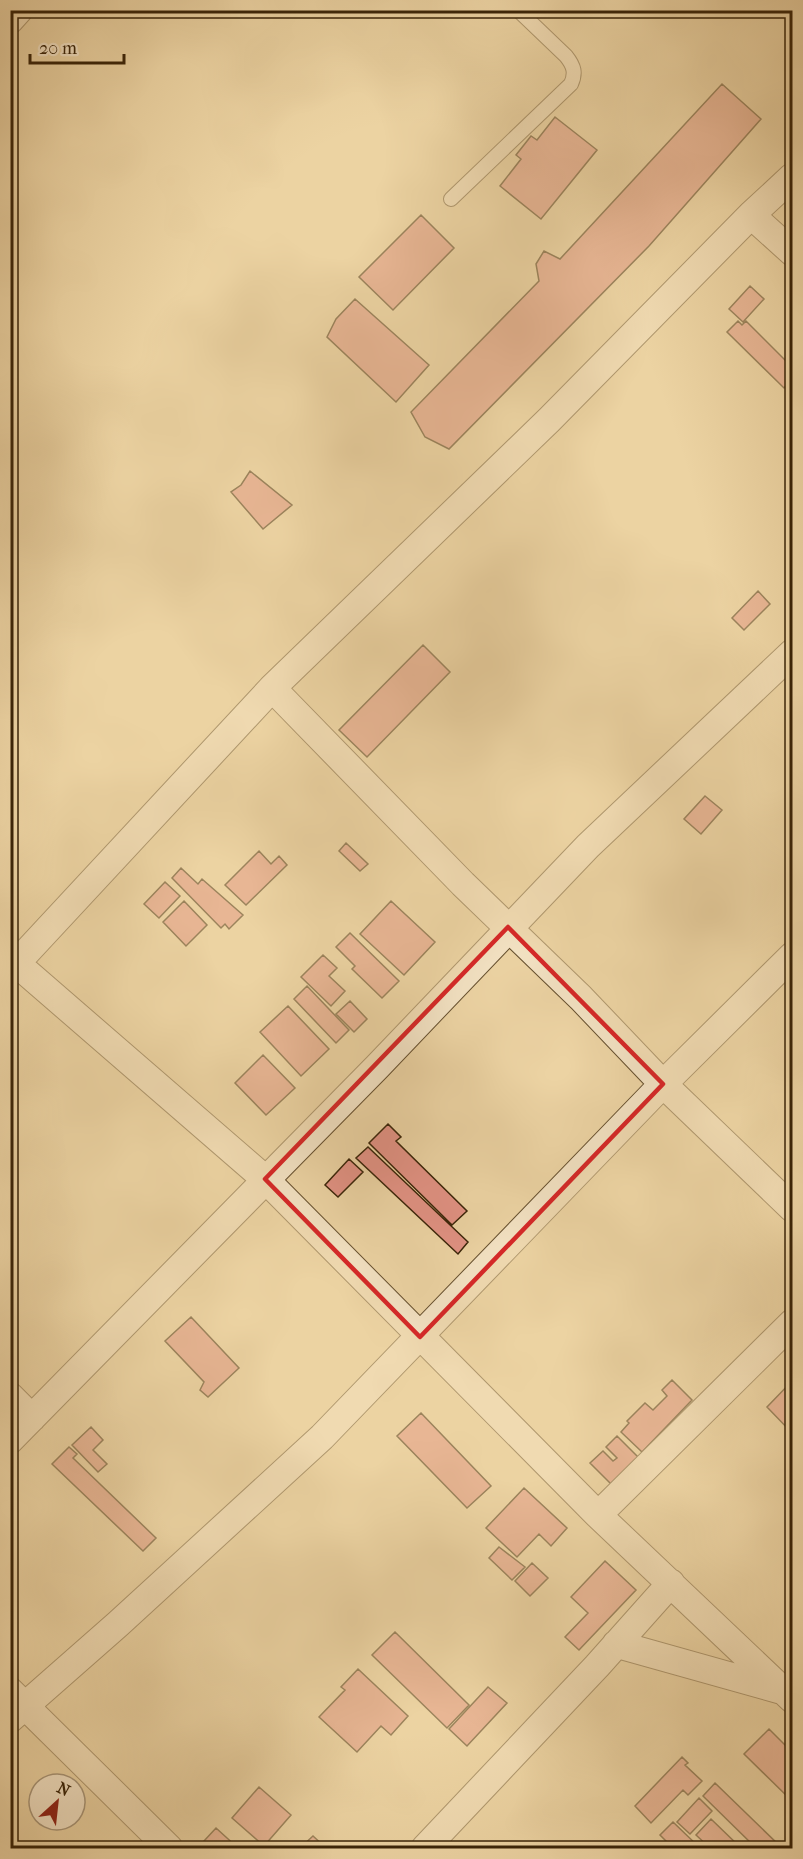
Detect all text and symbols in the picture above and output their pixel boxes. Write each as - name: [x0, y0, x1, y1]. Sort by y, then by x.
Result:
- scale bar: [30, 27, 124, 65]
- text: 20 m: [39, 38, 77, 59]
- north arrow: [27, 1772, 87, 1832]
- text: N: [54, 1778, 74, 1801]

